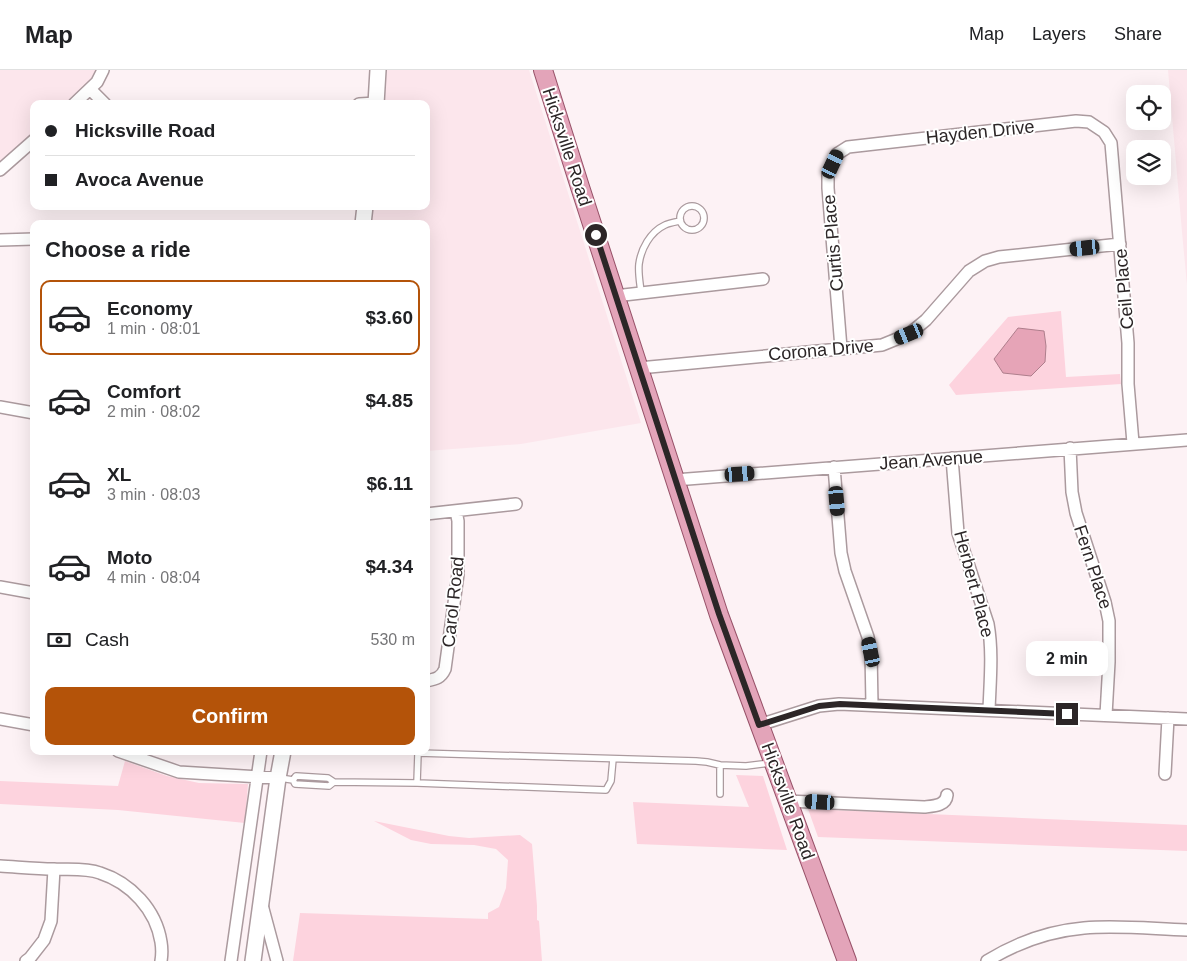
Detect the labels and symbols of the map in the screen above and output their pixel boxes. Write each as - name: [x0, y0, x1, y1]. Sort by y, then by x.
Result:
- street label: Hicksville Road: [538, 85, 596, 209]
- street label: Hayden Drive: [925, 116, 1035, 148]
- car: [819, 147, 846, 181]
- street label: Curtis Place: [819, 194, 847, 292]
- route start: [585, 224, 607, 246]
- car: [1069, 239, 1100, 257]
- street label: Ceil Place: [1111, 248, 1137, 330]
- car: [892, 321, 925, 347]
- street label: Corona Drive: [767, 335, 875, 365]
- street label: Jean Avenue: [879, 446, 983, 474]
- car: [724, 465, 755, 483]
- car: [828, 485, 845, 517]
- street label: Fern Place: [1070, 523, 1116, 611]
- street label: Herbert Place: [950, 528, 998, 640]
- street label: Carol Road: [438, 556, 468, 648]
- car: [860, 636, 881, 668]
- callout: 2 min: [1026, 642, 1108, 676]
- route end: [1056, 703, 1078, 725]
- street label: Hicksville Road: [758, 740, 818, 862]
- car: [804, 794, 835, 810]

